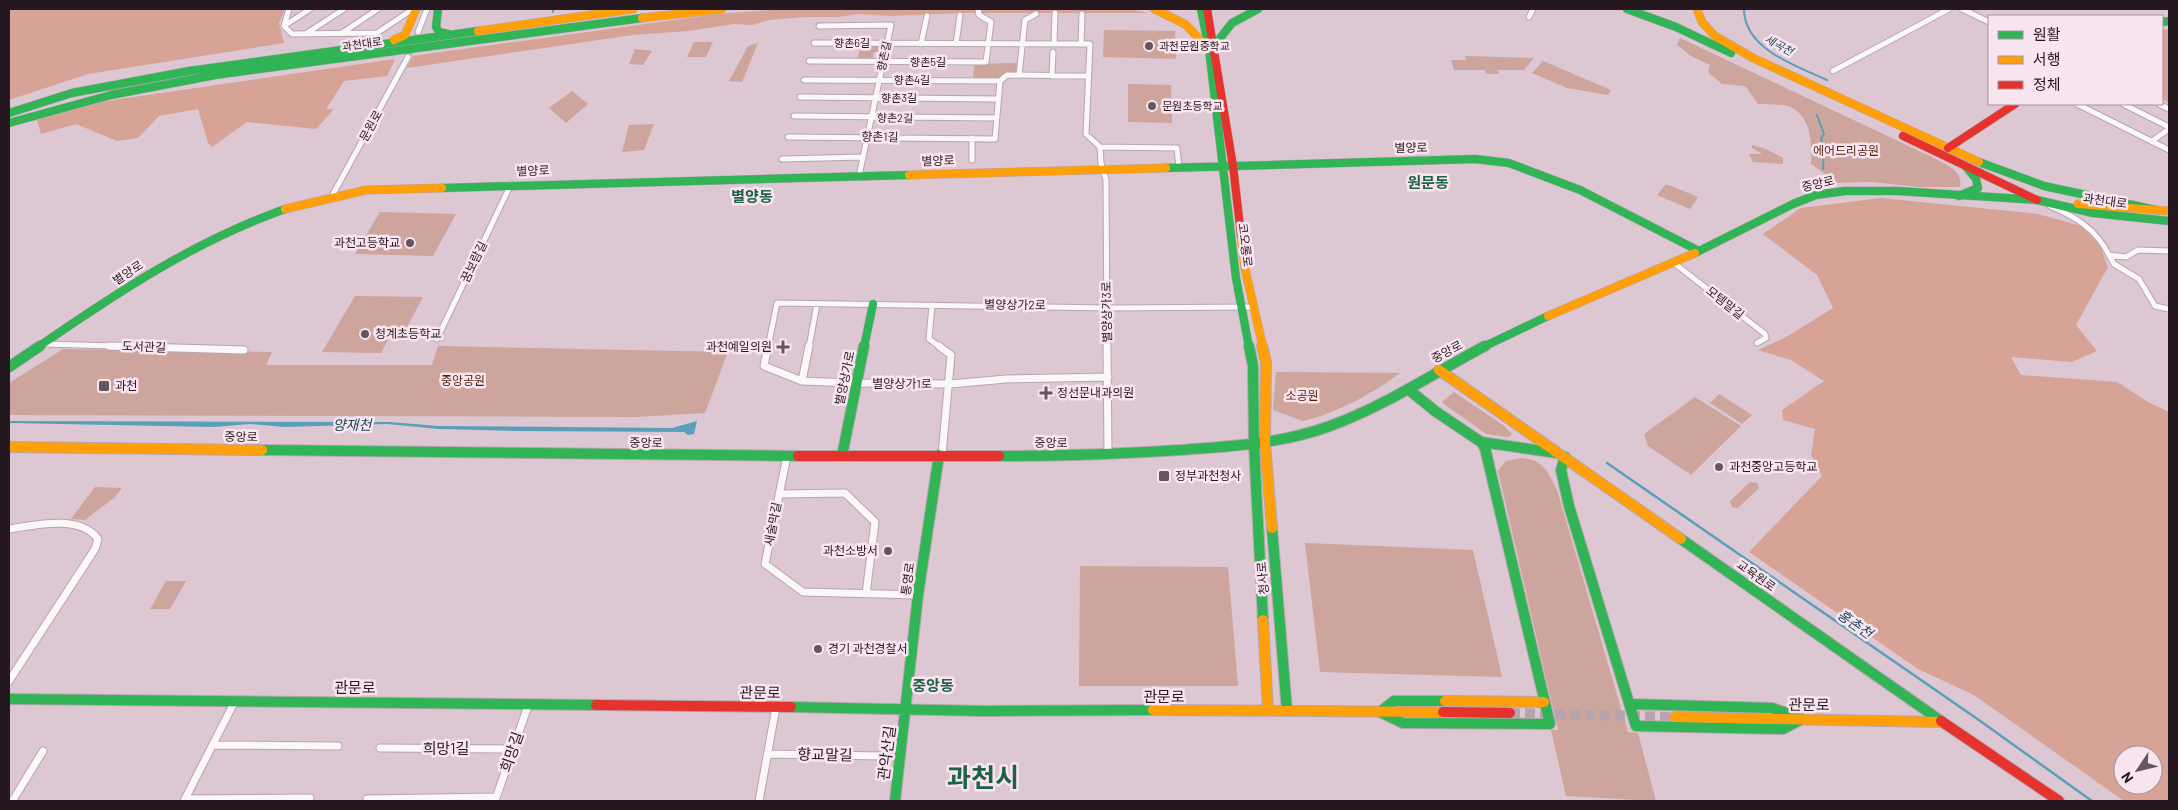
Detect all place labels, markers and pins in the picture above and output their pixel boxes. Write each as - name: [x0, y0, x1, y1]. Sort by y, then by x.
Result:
- place label: 과천문원중학교: [1159, 39, 1230, 52]
- marker: 과천문원중학교: [1143, 40, 1155, 52]
- place label: 문원초등학교: [1162, 99, 1223, 112]
- marker: 문원초등학교: [1146, 100, 1158, 112]
- place label: 과천고등학교: [334, 235, 400, 249]
- marker: 과천고등학교: [404, 237, 416, 249]
- place label: 청계초등학교: [375, 326, 441, 340]
- marker: 청계초등학교: [359, 328, 371, 340]
- place label: 과천예일의원: [706, 339, 772, 353]
- marker: 과천예일의원: [776, 340, 790, 354]
- place label: 과천: [115, 378, 137, 392]
- marker: 과천: [97, 379, 111, 393]
- place label: 정선문내과의원: [1057, 385, 1134, 399]
- marker: 정선문내과의원: [1039, 386, 1053, 400]
- place label: 과천중앙고등학교: [1729, 459, 1817, 473]
- marker: 과천중앙고등학교: [1713, 461, 1725, 473]
- place label: 정부과천청사: [1175, 468, 1241, 482]
- marker: 정부과천청사: [1157, 469, 1171, 483]
- place label: 과천소방서: [823, 543, 878, 557]
- marker: 과천소방서: [882, 545, 894, 557]
- place label: 경기 과천경찰서: [828, 641, 908, 655]
- marker: 경기 과천경찰서: [812, 643, 824, 655]

